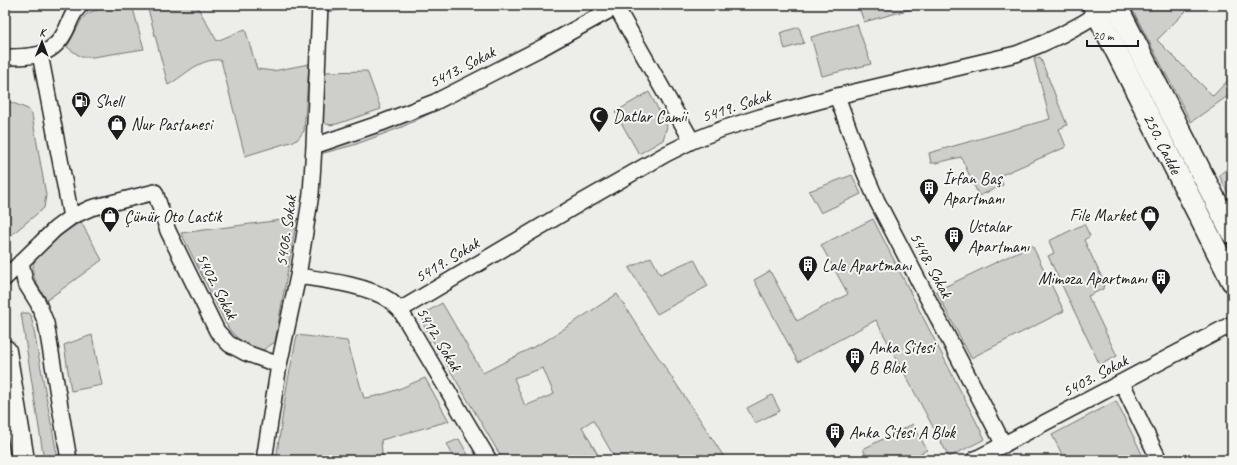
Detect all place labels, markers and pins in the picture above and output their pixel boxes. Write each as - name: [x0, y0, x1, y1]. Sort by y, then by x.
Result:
- fuel station icon: Shell: [70, 90, 92, 118]
- place label: Shell: [95, 91, 126, 112]
- mosque icon: Datlar Camii: [588, 105, 610, 133]
- place label: Datlar Camii: [613, 106, 688, 127]
- shop icon: Nur Pastanesi: [106, 113, 128, 141]
- place label: Nur Pastanesi: [131, 114, 214, 135]
- place label: İrfan Baş Apartmanı: [943, 168, 1005, 209]
- building icon: İrfan Baş Apartmanı: [918, 177, 940, 205]
- shop icon: File Market: [1139, 204, 1161, 232]
- shop icon: Çünür Oto Lastik: [99, 205, 121, 233]
- place label: File Market: [1070, 205, 1138, 226]
- place label: Çünür Oto Lastik: [124, 206, 223, 228]
- place label: Ustalar Apartmanı: [968, 216, 1030, 257]
- building icon: Ustalar Apartmanı: [943, 225, 965, 253]
- building icon: Lale Apartmanı: [797, 254, 819, 282]
- place label: Lale Apartmanı: [822, 255, 912, 276]
- building icon: Mimoza Apartmanı: [1150, 267, 1172, 295]
- place label: Mimoza Apartmanı: [1038, 268, 1148, 289]
- place label: Anka Sitesi B Blok: [869, 337, 936, 378]
- building icon: Anka Sitesi B Blok: [844, 346, 866, 374]
- building icon: Anka Sitesi A Blok: [824, 421, 846, 449]
- place label: Anka Sitesi A Blok: [849, 422, 957, 443]

